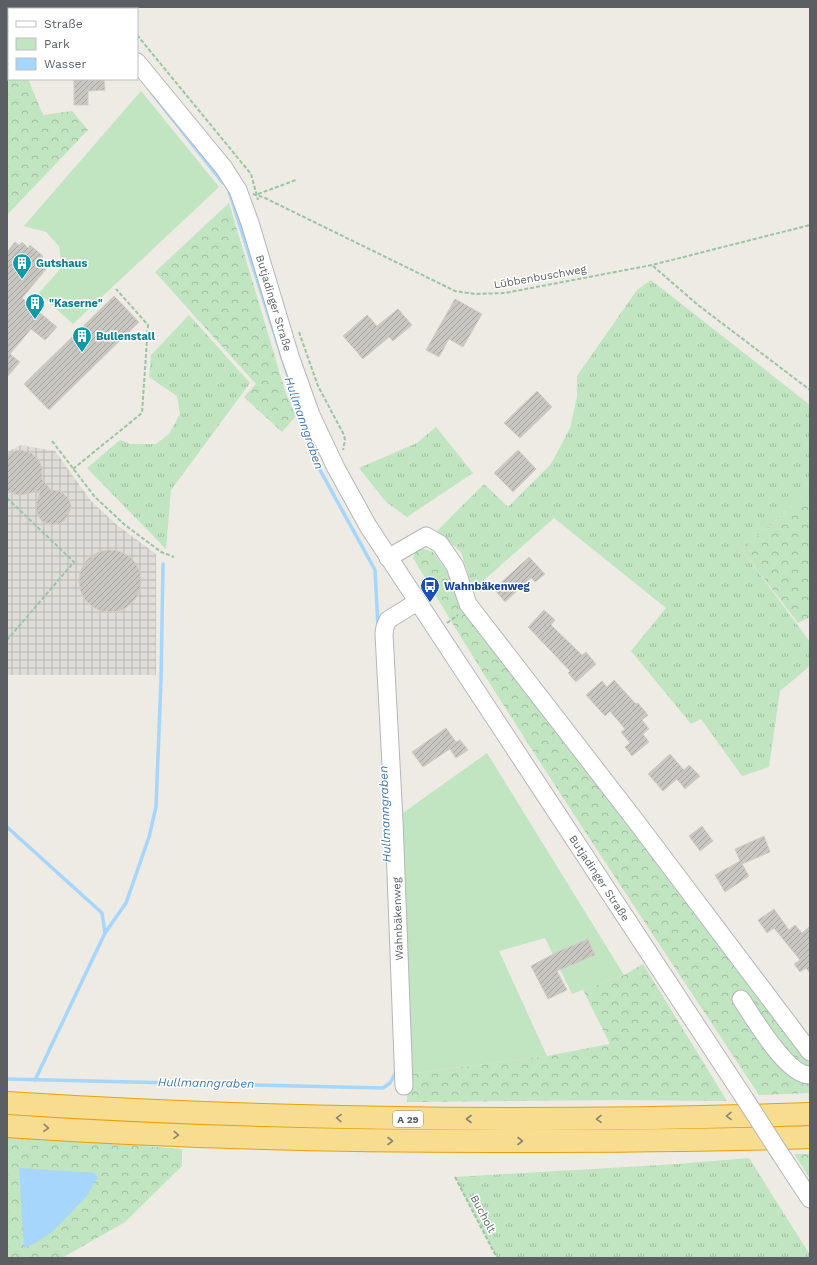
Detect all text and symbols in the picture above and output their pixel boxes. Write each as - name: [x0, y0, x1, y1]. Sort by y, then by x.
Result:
- legend: [8, 8, 138, 80]
- text: Straße: [44, 17, 83, 31]
- text: Park: [44, 37, 70, 51]
- text: Wasser: [44, 57, 86, 71]
- building icon: Gutshaus: [11, 252, 33, 280]
- street label: Butjadinger Straße: [253, 253, 295, 353]
- place label: Gutshaus: [36, 257, 87, 270]
- street label: Lübbenbuschweg: [493, 262, 587, 292]
- building icon: "Kaserne": [24, 292, 46, 320]
- place label: "Kaserne": [49, 297, 103, 310]
- building icon: Bullenstall: [71, 325, 93, 353]
- place label: Bullenstall: [96, 330, 155, 343]
- water label: Hullmanngraben: [282, 375, 326, 471]
- bus stop icon: Wahnbäkenweg: [419, 575, 441, 603]
- place label: Wahnbäkenweg: [444, 580, 531, 593]
- water label: Hullmanngraben: [376, 765, 394, 863]
- street label: Butjadinger Straße: [567, 833, 633, 923]
- street label: Wahnbäkenweg: [390, 877, 406, 961]
- water label: Hullmanngraben: [158, 1075, 254, 1091]
- road number: A 29: [393, 1111, 423, 1127]
- one-way arrow: [726, 1112, 732, 1120]
- one-way arrow: [336, 1114, 342, 1122]
- one-way arrow: [466, 1115, 472, 1123]
- one-way arrow: [596, 1115, 602, 1123]
- one-way arrow: [43, 1124, 49, 1133]
- one-way arrow: [173, 1131, 179, 1139]
- one-way arrow: [387, 1137, 393, 1145]
- one-way arrow: [517, 1137, 523, 1145]
- street label: Bucholt: [468, 1193, 499, 1236]

